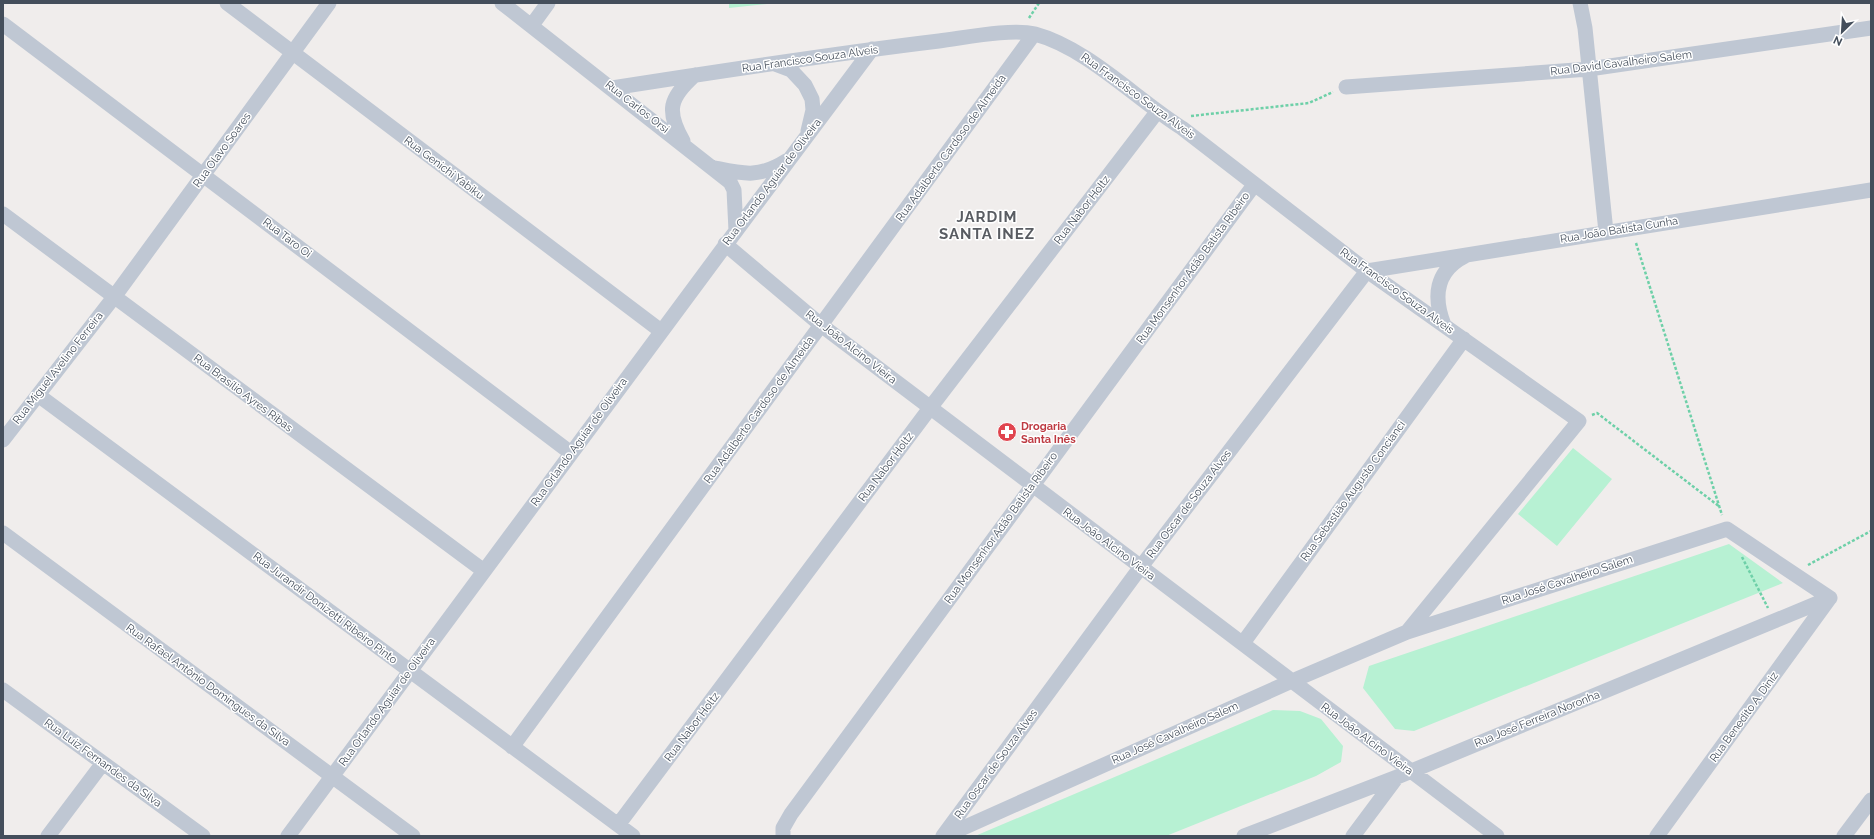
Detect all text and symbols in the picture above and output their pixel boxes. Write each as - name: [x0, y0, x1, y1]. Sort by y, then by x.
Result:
- north arrow: [1822, 12, 1862, 52]
- text: N: [1831, 33, 1845, 48]
- street label: Rua Francisco Souza Alveis: [741, 43, 879, 75]
- street label: Rua David Cavalheiro Salem: [1549, 48, 1693, 78]
- street label: Rua Francisco Souza Alveis: [1079, 50, 1197, 142]
- street label: Rua Adalberto Cardoso de Almeida: [893, 72, 1009, 224]
- street label: Rua Carlos Orsi: [603, 78, 671, 136]
- street label: Rua Olavo Soares: [191, 110, 253, 190]
- street label: Rua Orlando Aguiar de Oliveira: [720, 116, 824, 248]
- street label: Rua Genichi Yabiku: [402, 134, 486, 202]
- street label: Rua Nabor Holtz: [1051, 173, 1113, 247]
- street label: Rua Monsenhor Adão Batista Ribeiro: [1134, 189, 1253, 346]
- district label: JARDIM SANTA INEZ: [939, 208, 1035, 243]
- street label: Rua João Batista Cunha: [1559, 214, 1679, 246]
- street label: Rua Taro Oi: [260, 216, 314, 260]
- street label: Rua Francisco Souza Alveis: [1338, 245, 1456, 337]
- street label: Rua João Alcino Vieira: [803, 307, 899, 387]
- street label: Rua Miguel Avelino Ferreira: [10, 309, 106, 427]
- street label: Rua Adalberto Cardoso de Almeida: [701, 334, 817, 486]
- street label: Rua Brasílio Ayres Ribas: [191, 352, 295, 434]
- street label: Rua Orlando Aguiar de Oliveira: [528, 375, 630, 509]
- street label: Rua Sebastião Augusto Concianci: [1298, 418, 1408, 564]
- place label: Drogaria Santa Inês: [1021, 420, 1076, 446]
- pharmacy icon: Drogaria Santa Inês: [996, 421, 1018, 443]
- street label: Rua Nabor Holtz: [856, 429, 917, 504]
- street label: Rua Oscar de Souza Alves: [1144, 447, 1234, 561]
- street label: Rua Monsenhor Adão Batista Ribeiro: [942, 449, 1061, 606]
- street label: Rua João Alcino Vieira: [1060, 505, 1158, 583]
- street label: Rua Jurandir Donizetti Ribeiro Pinto: [250, 549, 400, 667]
- street label: Rua José Cavalheiro Salem: [1500, 553, 1634, 607]
- street label: Rua Rafael Antônio Domingues da Silva: [124, 621, 292, 749]
- street label: Rua Orlando Aguiar de Oliveira: [336, 635, 438, 769]
- street label: Rua Benedito A. Diniz: [1707, 669, 1781, 764]
- street label: Rua José Ferreira Noronha: [1472, 688, 1602, 750]
- street label: Rua Nabor Holtz: [662, 689, 723, 764]
- street label: Rua José Cavalheiro Salem: [1110, 699, 1240, 767]
- street label: Rua João Alcino Vieira: [1318, 700, 1416, 778]
- street label: Rua Oscar de Souza Alves: [952, 707, 1040, 821]
- street label: Rua Luiz Fernandes da Silva: [42, 716, 164, 810]

